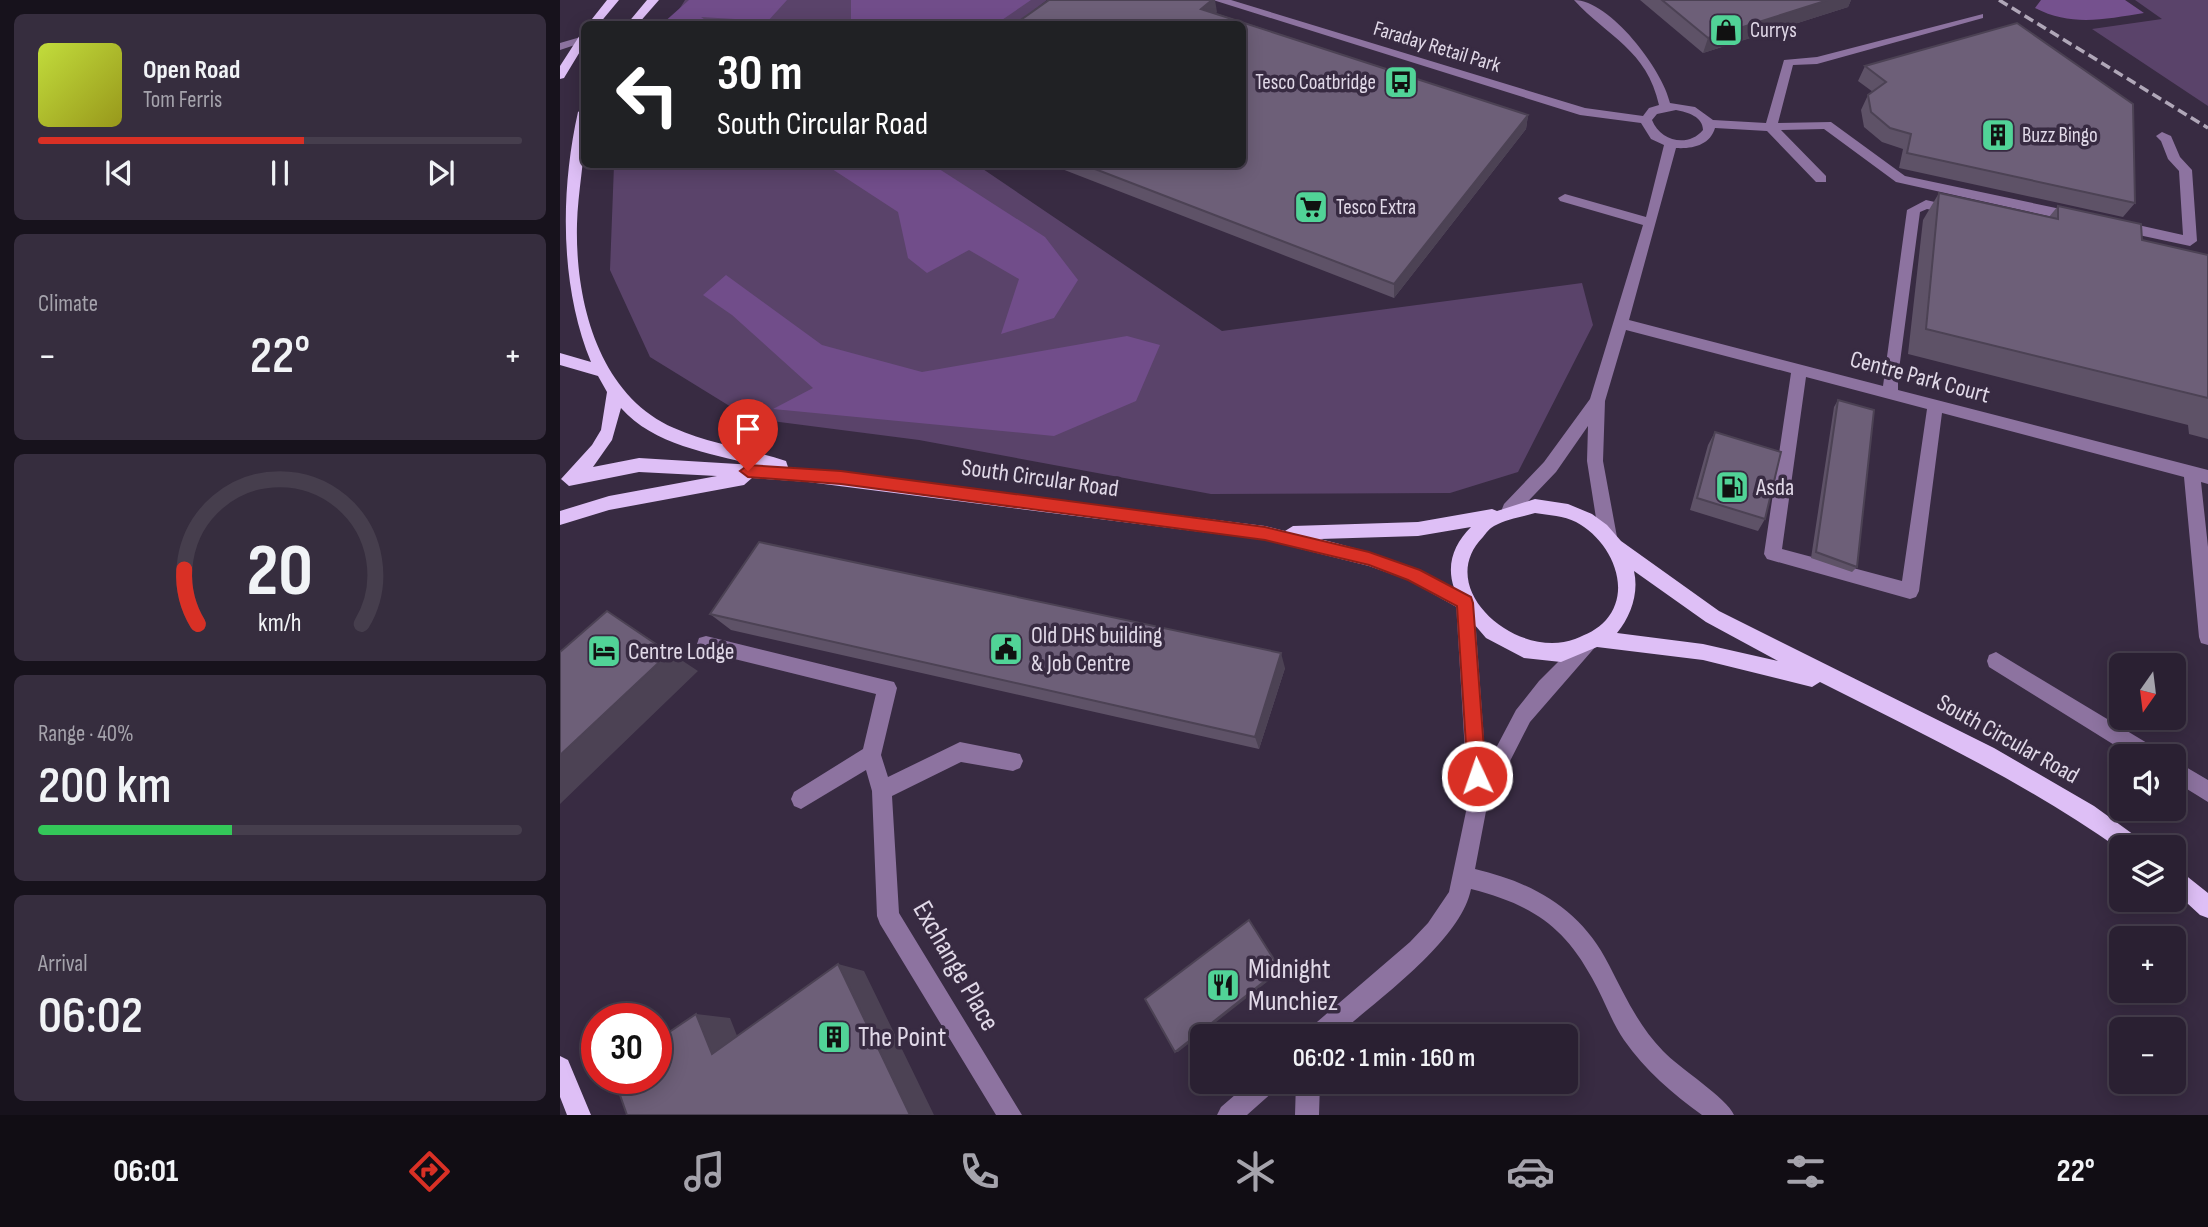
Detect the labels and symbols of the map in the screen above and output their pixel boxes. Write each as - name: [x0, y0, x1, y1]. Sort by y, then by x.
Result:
- shop icon: Currys: [1707, 11, 1745, 49]
- street label: Faraday Retail Park: [1370, 16, 1504, 78]
- place label: Currys: [1750, 18, 1797, 43]
- bus stop icon: Tesco Coatbridge: [1382, 63, 1420, 101]
- place label: Tesco Coatbridge: [1255, 70, 1376, 95]
- building icon: Buzz Bingo: [1979, 116, 2017, 154]
- place label: Buzz Bingo: [2022, 123, 2098, 148]
- supermarket icon: Tesco Extra: [1292, 188, 1330, 226]
- place label: Tesco Extra: [1336, 195, 1416, 220]
- street label: Centre Park Court: [1847, 344, 1993, 410]
- pin: [718, 399, 778, 471]
- street label: South Circular Road: [960, 453, 1120, 503]
- fuel station icon: Asda: [1713, 468, 1751, 506]
- place label: Asda: [1755, 473, 1794, 502]
- place label: Old DHS building & Job Centre: [1031, 621, 1162, 678]
- public building icon: Old DHS building & Job Centre: [987, 630, 1025, 668]
- hotel icon: Centre Lodge: [585, 632, 623, 670]
- place label: Centre Lodge: [628, 637, 735, 666]
- north arrow: [2109, 653, 2186, 730]
- street label: South Circular Road: [1932, 688, 2084, 790]
- position arrow: [1440, 739, 1514, 813]
- street label: Exchange Place: [906, 895, 1006, 1037]
- place label: Midnight Munchiez: [1248, 953, 1338, 1018]
- restaurant icon: Midnight Munchiez: [1204, 966, 1242, 1004]
- speed limit sign: 30: [581, 1003, 672, 1094]
- building icon: The Point: [815, 1018, 853, 1056]
- place label: The Point: [858, 1021, 946, 1054]

